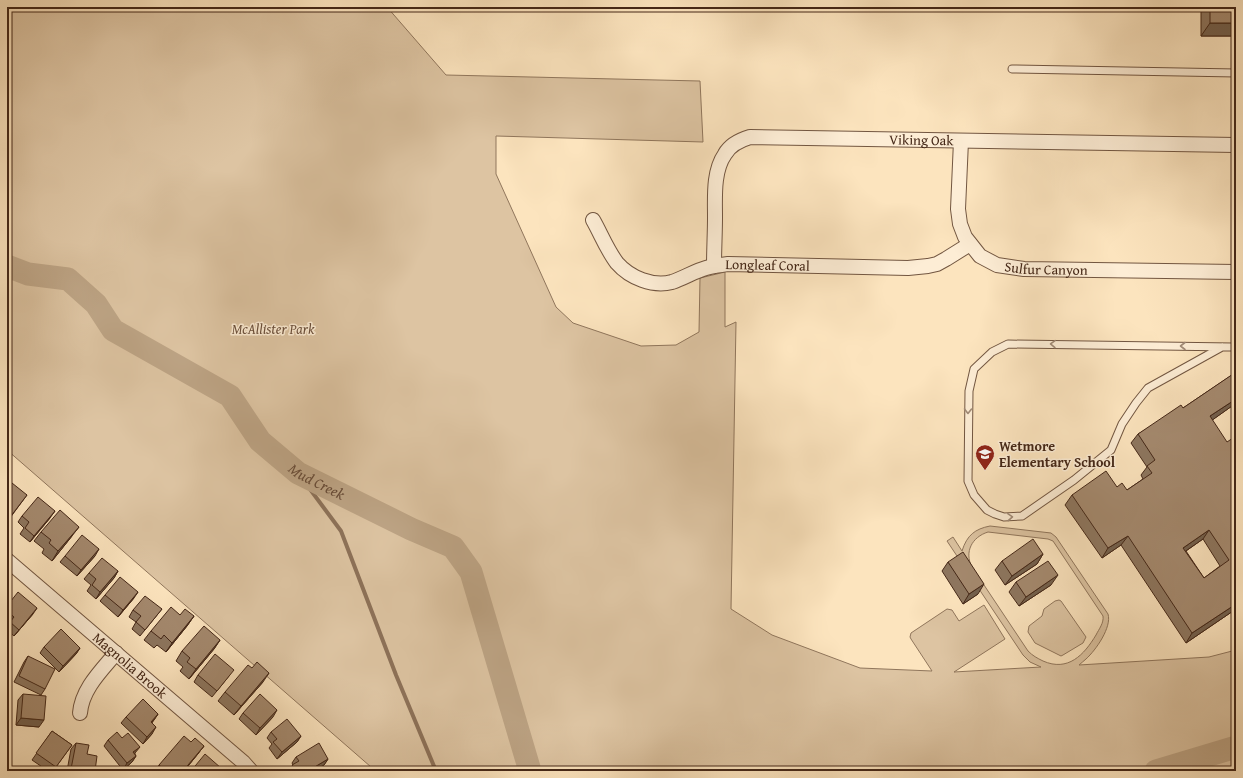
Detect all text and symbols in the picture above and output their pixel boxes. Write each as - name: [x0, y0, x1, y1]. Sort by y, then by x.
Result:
- street label: Viking Oak: [889, 129, 954, 150]
- street label: Longleaf Coral: [725, 254, 810, 276]
- street label: Sulfur Canyon: [1003, 256, 1088, 280]
- park label: McAllister Park: [232, 319, 315, 339]
- one-way arrow: [1050, 340, 1056, 348]
- one-way arrow: [1180, 342, 1186, 350]
- one-way arrow: [964, 408, 972, 414]
- place label: Wetmore Elementary School: [999, 436, 1116, 472]
- school or university icon: Wetmore Elementary School: [974, 443, 996, 471]
- water label: Mud Creek: [284, 458, 349, 505]
- one-way arrow: [1007, 512, 1014, 521]
- street label: Magnolia Brook: [88, 628, 172, 704]

